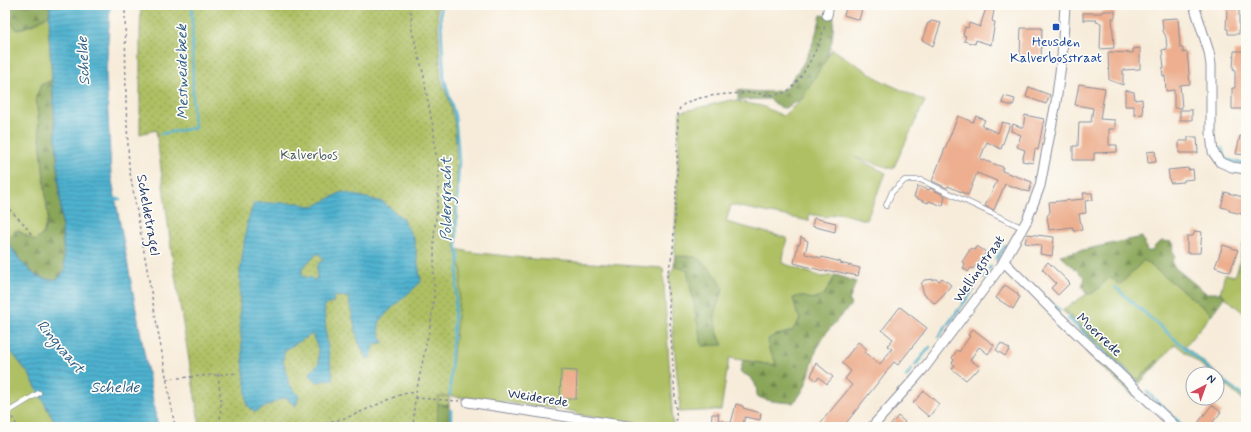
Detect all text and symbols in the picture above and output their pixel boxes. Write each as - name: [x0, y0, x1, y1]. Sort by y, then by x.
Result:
- marker: Heusden Kalverbosstraat: [1051, 22, 1061, 32]
- water label: Mestweidebeek: [172, 23, 194, 120]
- place label: Heusden Kalverbosstraat: [1010, 33, 1102, 67]
- water label: Schelde: [73, 35, 95, 86]
- park label: Kalverbos: [280, 146, 338, 164]
- water label: Poldergracht: [437, 156, 459, 241]
- street label: Scheldetragel: [130, 173, 164, 257]
- street label: Wellingstraat: [949, 232, 1011, 307]
- street label: Moerrede: [1072, 309, 1126, 361]
- water label: Ringvaart: [31, 316, 90, 380]
- north arrow: [1185, 366, 1225, 406]
- text: N: [1204, 372, 1218, 387]
- water label: Schelde: [91, 378, 140, 398]
- street label: Weiderede: [506, 384, 570, 412]

